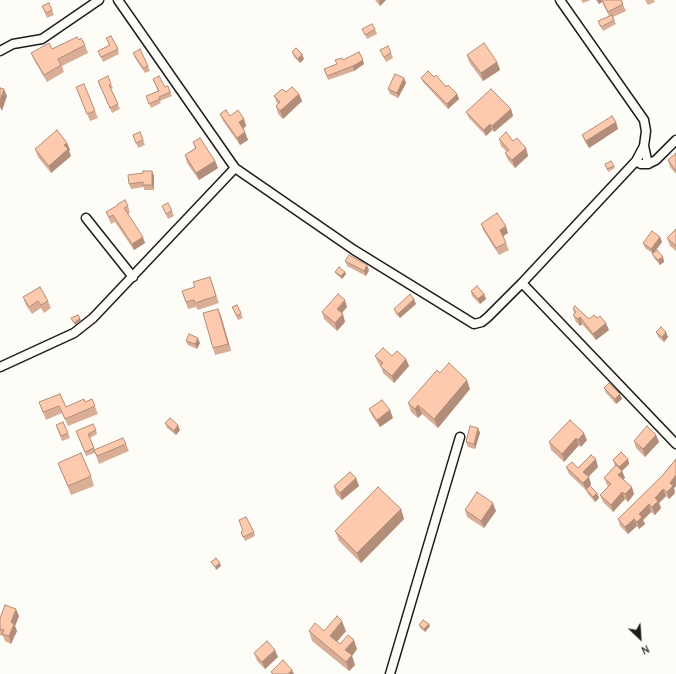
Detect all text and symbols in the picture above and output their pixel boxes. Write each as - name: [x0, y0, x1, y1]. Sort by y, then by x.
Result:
- north arrow: [620, 618, 660, 658]
- text: N: [639, 642, 651, 657]

